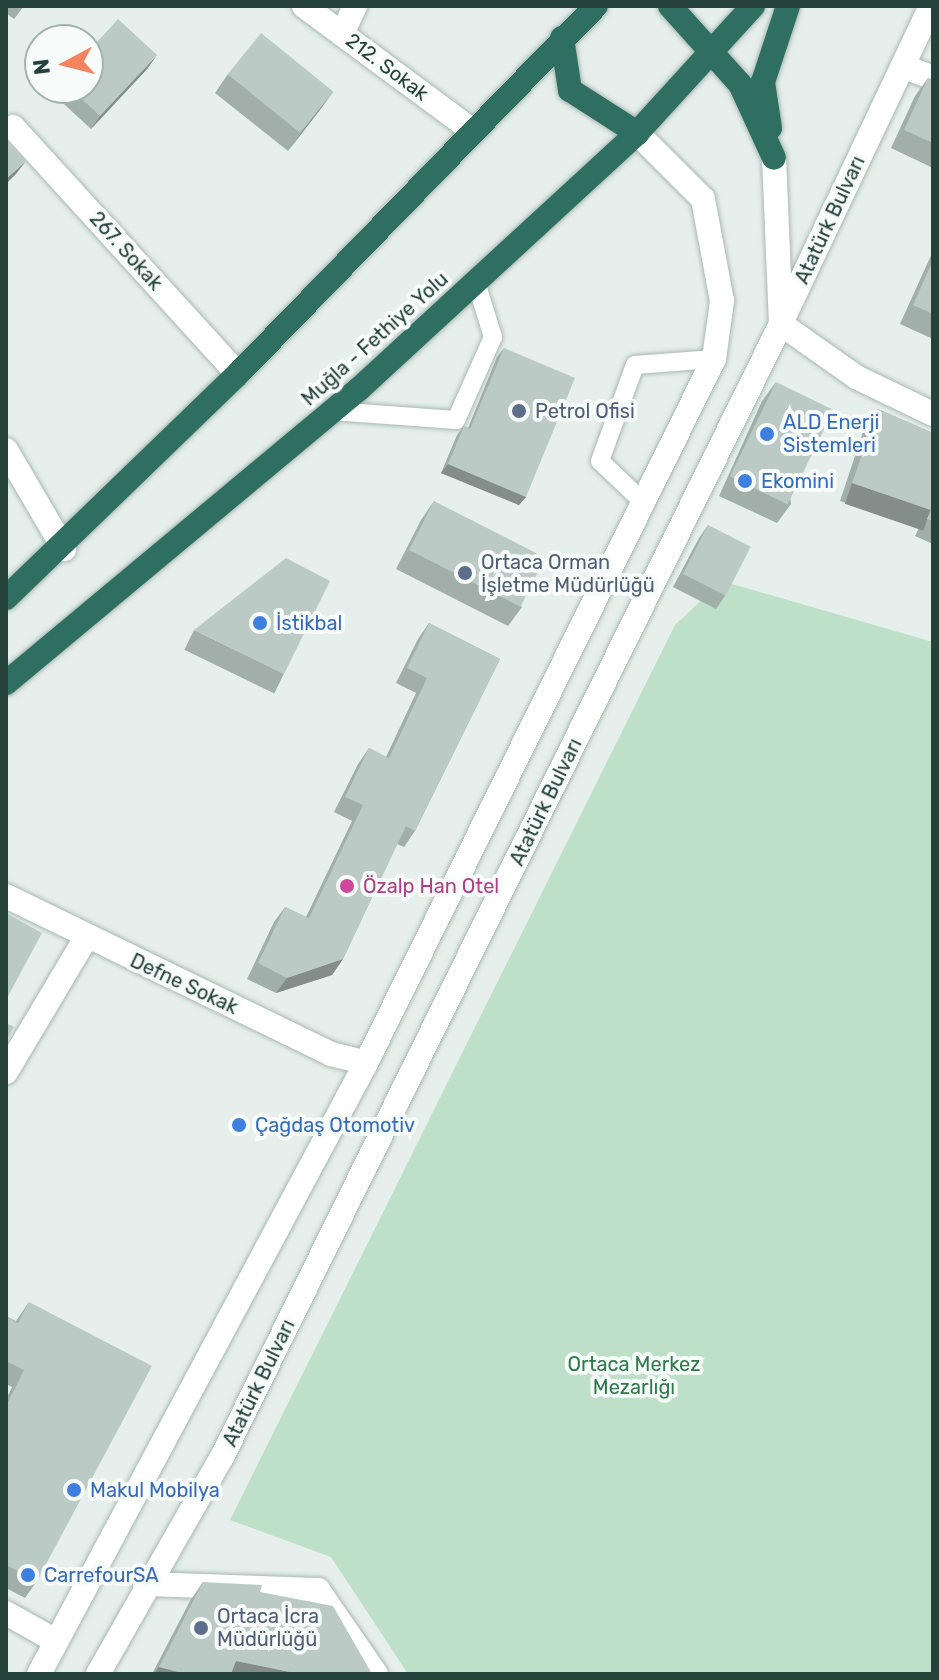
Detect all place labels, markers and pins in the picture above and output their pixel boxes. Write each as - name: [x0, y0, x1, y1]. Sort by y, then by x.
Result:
- place label: Petrol Ofisi: [535, 399, 635, 423]
- marker: Petrol Ofisi: [510, 402, 528, 420]
- place label: ALD Enerji Sistemleri: [783, 410, 879, 457]
- marker: ALD Enerji Sistemleri: [758, 425, 776, 443]
- place label: Ekomini: [761, 469, 834, 493]
- marker: Ekomini: [736, 472, 754, 490]
- place label: Ortaca Orman İşletme Müdürlüğü: [481, 550, 655, 597]
- marker: Ortaca Orman İşletme Müdürlüğü: [456, 564, 474, 582]
- place label: İstikbal: [276, 611, 342, 635]
- marker: İstikbal: [251, 614, 269, 632]
- place label: Özalp Han Otel: [363, 874, 499, 898]
- marker: Özalp Han Otel: [338, 877, 356, 895]
- place label: Çağdaş Otomotiv: [255, 1113, 415, 1137]
- marker: Çağdaş Otomotiv: [230, 1116, 248, 1134]
- place label: Makul Mobilya: [90, 1478, 220, 1502]
- marker: Makul Mobilya: [65, 1481, 83, 1499]
- place label: CarrefourSA: [44, 1563, 159, 1587]
- marker: CarrefourSA: [19, 1566, 37, 1584]
- place label: Ortaca İcra Müdürlüğü: [217, 1604, 319, 1651]
- marker: Ortaca İcra Müdürlüğü: [192, 1619, 210, 1637]

